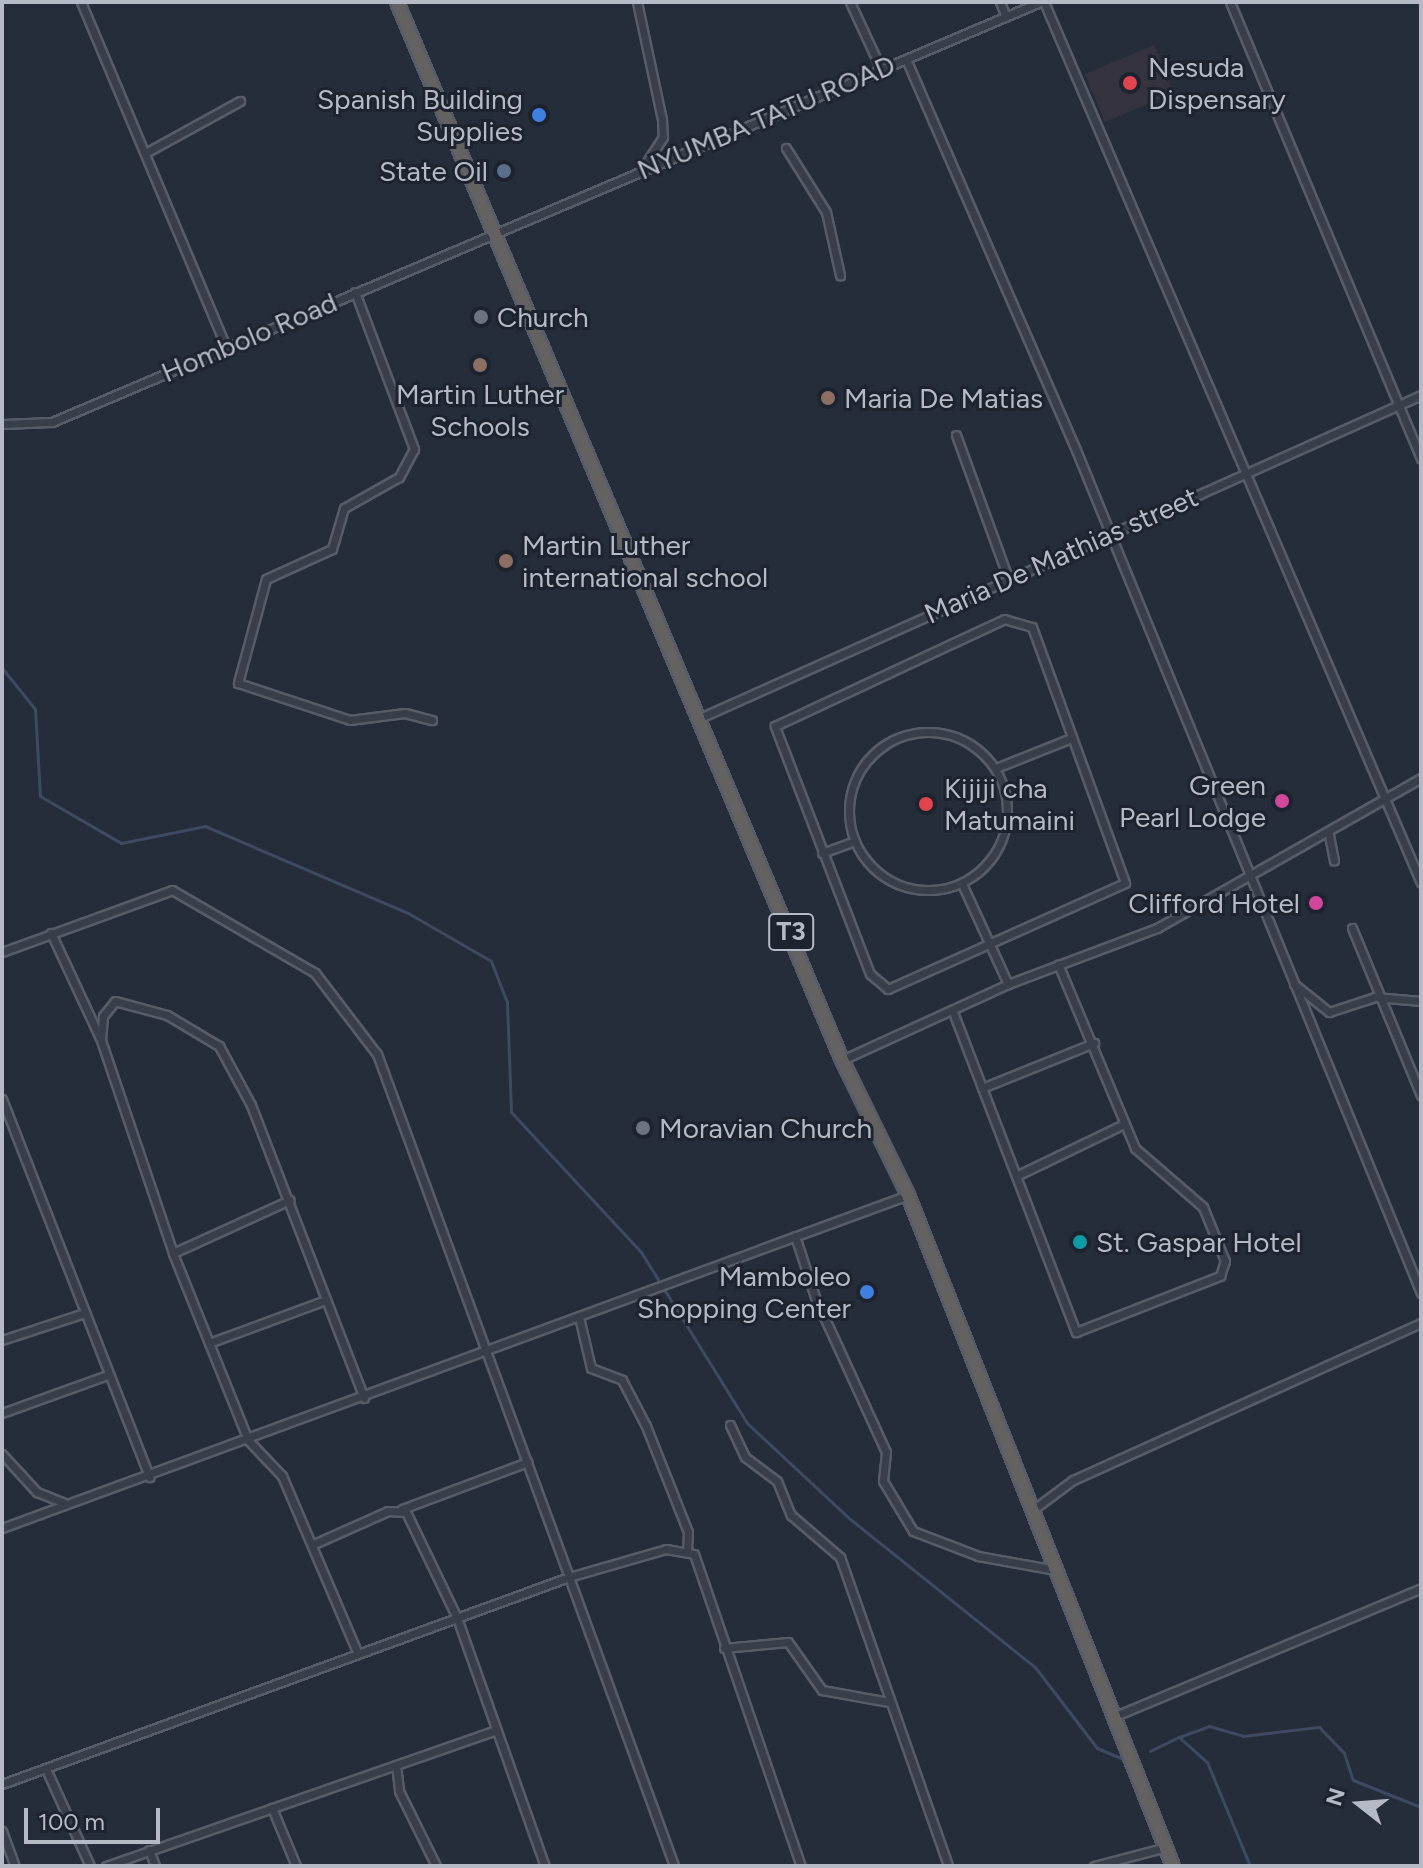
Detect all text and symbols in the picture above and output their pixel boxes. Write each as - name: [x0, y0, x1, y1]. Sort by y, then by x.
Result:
- street label: NYUMBA TATU ROAD: [632, 47, 900, 187]
- place label: Nesuda Dispensary: [1148, 50, 1286, 116]
- marker: Nesuda Dispensary: [1119, 72, 1141, 94]
- place label: Spanish Building Supplies: [317, 82, 523, 148]
- marker: Spanish Building Supplies: [530, 106, 548, 124]
- place label: State Oil: [379, 154, 488, 188]
- marker: State Oil: [495, 162, 513, 180]
- street label: Hombolo Road: [156, 285, 342, 389]
- place label: Church: [497, 300, 589, 334]
- marker: Church: [472, 308, 490, 326]
- marker: Martin Luther Schools: [471, 356, 489, 374]
- place label: Martin Luther Schools: [396, 377, 564, 443]
- place label: Maria De Matias: [844, 381, 1043, 415]
- marker: Maria De Matias: [819, 389, 837, 407]
- street label: Maria De Mathias street: [919, 480, 1203, 630]
- place label: Martin Luther international school: [522, 528, 768, 594]
- marker: Martin Luther international school: [497, 552, 515, 570]
- place label: Green Pearl Lodge: [1119, 768, 1266, 834]
- place label: Kijiji cha Matumaini: [944, 771, 1075, 837]
- marker: Green Pearl Lodge: [1273, 792, 1291, 810]
- marker: Kijiji cha Matumaini: [915, 793, 937, 815]
- place label: Clifford Hotel: [1128, 886, 1300, 920]
- marker: Clifford Hotel: [1307, 894, 1325, 912]
- road number: T3: [767, 910, 815, 954]
- place label: Moravian Church: [659, 1111, 872, 1145]
- marker: Moravian Church: [634, 1119, 652, 1137]
- place label: St. Gaspar Hotel: [1096, 1225, 1302, 1259]
- marker: St. Gaspar Hotel: [1071, 1233, 1089, 1251]
- place label: Mamboleo Shopping Center: [637, 1259, 851, 1325]
- marker: Mamboleo Shopping Center: [858, 1283, 876, 1301]
- north arrow: [1319, 1764, 1399, 1844]
- text: N: [1320, 1785, 1351, 1809]
- scale bar: [28, 1792, 164, 1842]
- text: 100 m: [38, 1807, 105, 1836]

